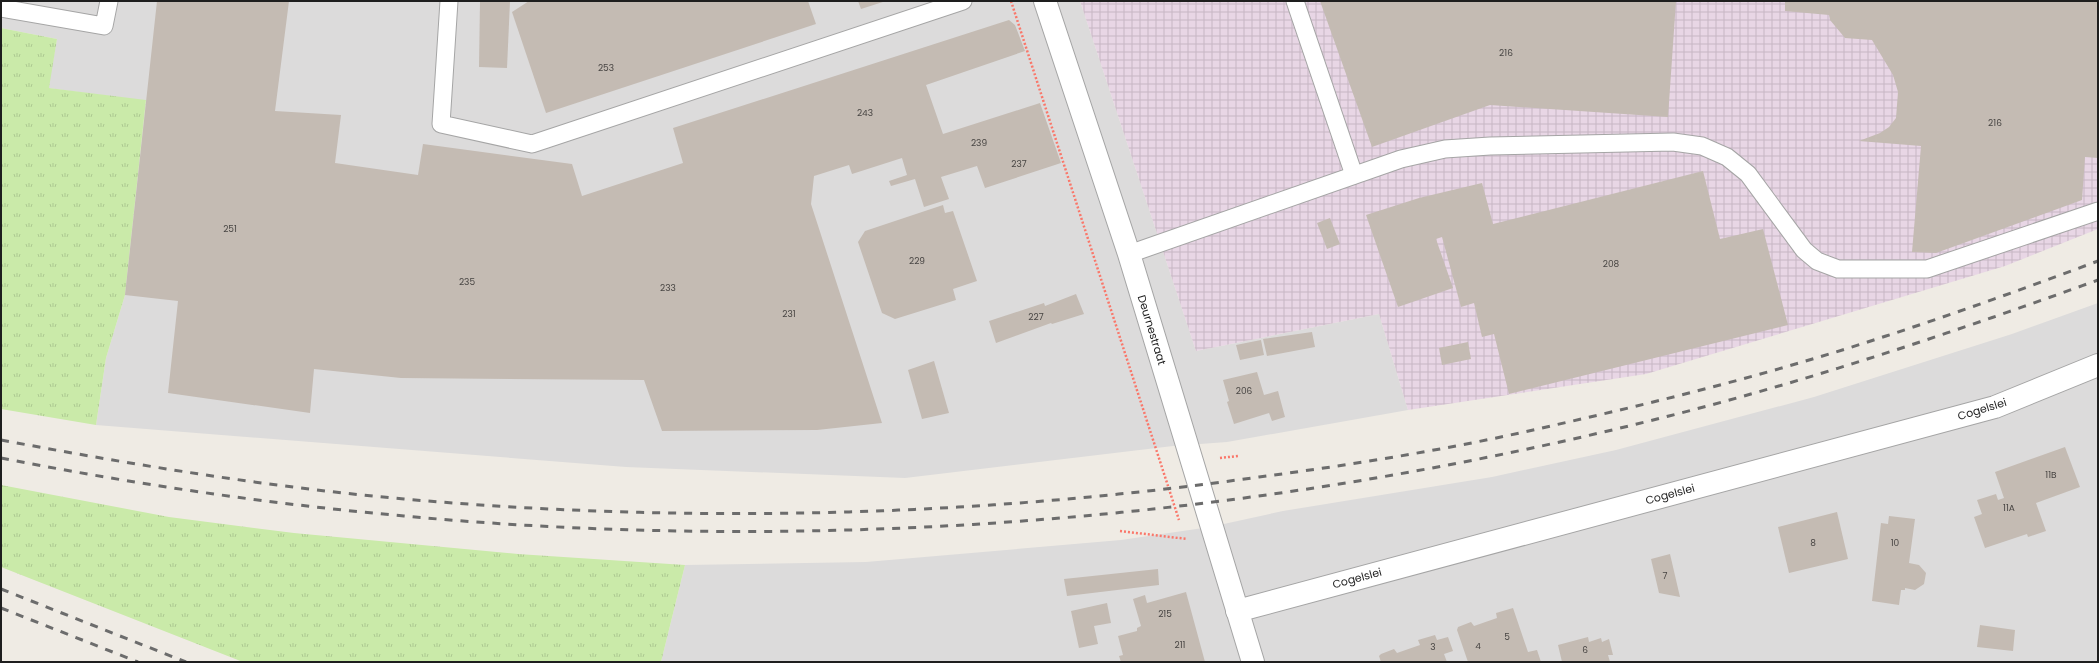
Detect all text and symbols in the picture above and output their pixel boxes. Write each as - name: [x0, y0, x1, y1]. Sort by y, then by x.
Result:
- house number: 216: [1499, 47, 1513, 59]
- house number: 253: [598, 62, 614, 74]
- house number: 243: [857, 107, 873, 119]
- house number: 216: [1988, 117, 2002, 129]
- house number: 239: [971, 137, 987, 149]
- house number: 237: [1011, 158, 1027, 170]
- house number: 251: [223, 223, 237, 235]
- house number: 229: [909, 255, 925, 267]
- house number: 208: [1603, 258, 1620, 270]
- house number: 235: [459, 276, 475, 288]
- house number: 233: [660, 282, 676, 294]
- street label: Deurnestraat: [1134, 293, 1170, 367]
- house number: 231: [782, 308, 796, 320]
- house number: 227: [1028, 311, 1044, 323]
- house number: 206: [1236, 385, 1253, 397]
- street label: Cogelslei: [1956, 394, 2009, 424]
- house number: 11B: [2045, 469, 2057, 481]
- street label: Cogelslei: [1644, 480, 1697, 508]
- house number: 11A: [2003, 502, 2015, 514]
- house number: 8: [1810, 537, 1816, 549]
- house number: 10: [1891, 537, 1900, 549]
- street label: Cogelslei: [1331, 564, 1384, 592]
- house number: 7: [1663, 570, 1668, 582]
- house number: 215: [1158, 608, 1172, 620]
- house number: 5: [1504, 631, 1510, 643]
- house number: 211: [1175, 639, 1186, 651]
- house number: 4: [1475, 640, 1481, 652]
- house number: 3: [1430, 641, 1436, 653]
- house number: 6: [1582, 644, 1588, 656]

